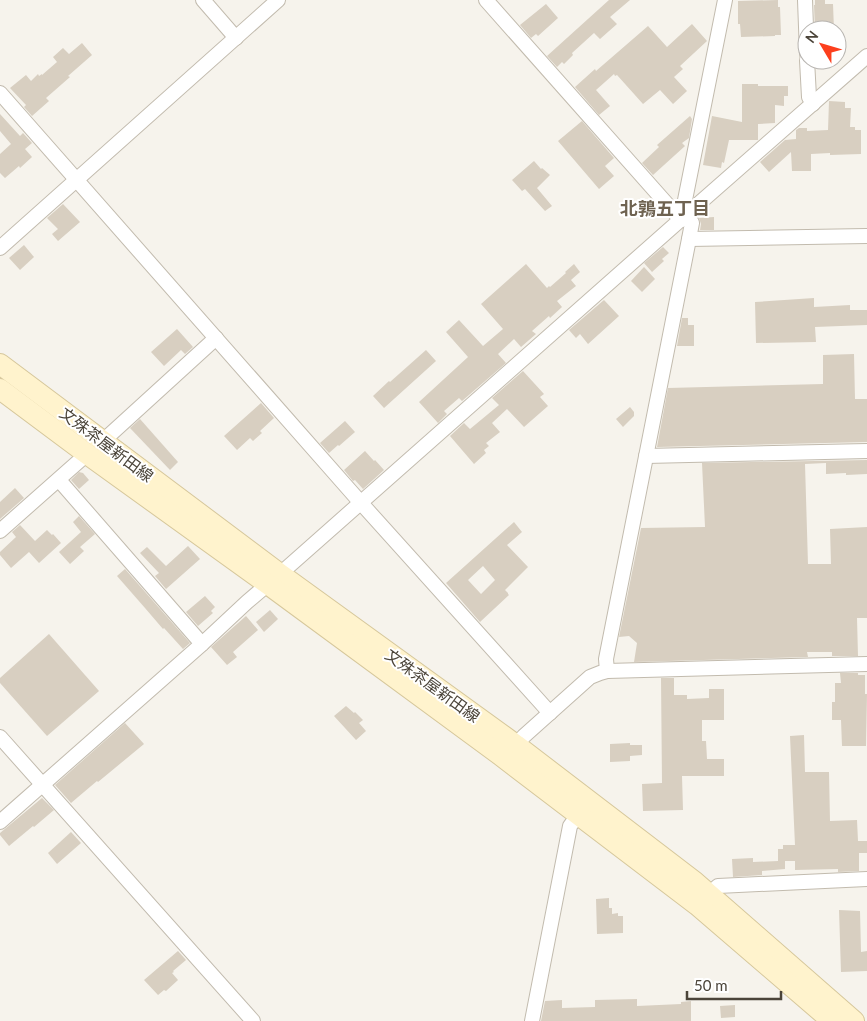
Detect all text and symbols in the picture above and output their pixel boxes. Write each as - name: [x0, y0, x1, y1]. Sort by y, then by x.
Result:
- north arrow: [797, 20, 847, 70]
- text: N: [801, 27, 821, 46]
- district label: 北鶉五丁目: [620, 197, 710, 219]
- street label: 文殊茶屋新田線: [57, 403, 157, 485]
- street label: 文殊茶屋新田線: [382, 644, 484, 726]
- scale bar: [687, 968, 781, 1000]
- text: 50 m: [694, 976, 728, 994]

